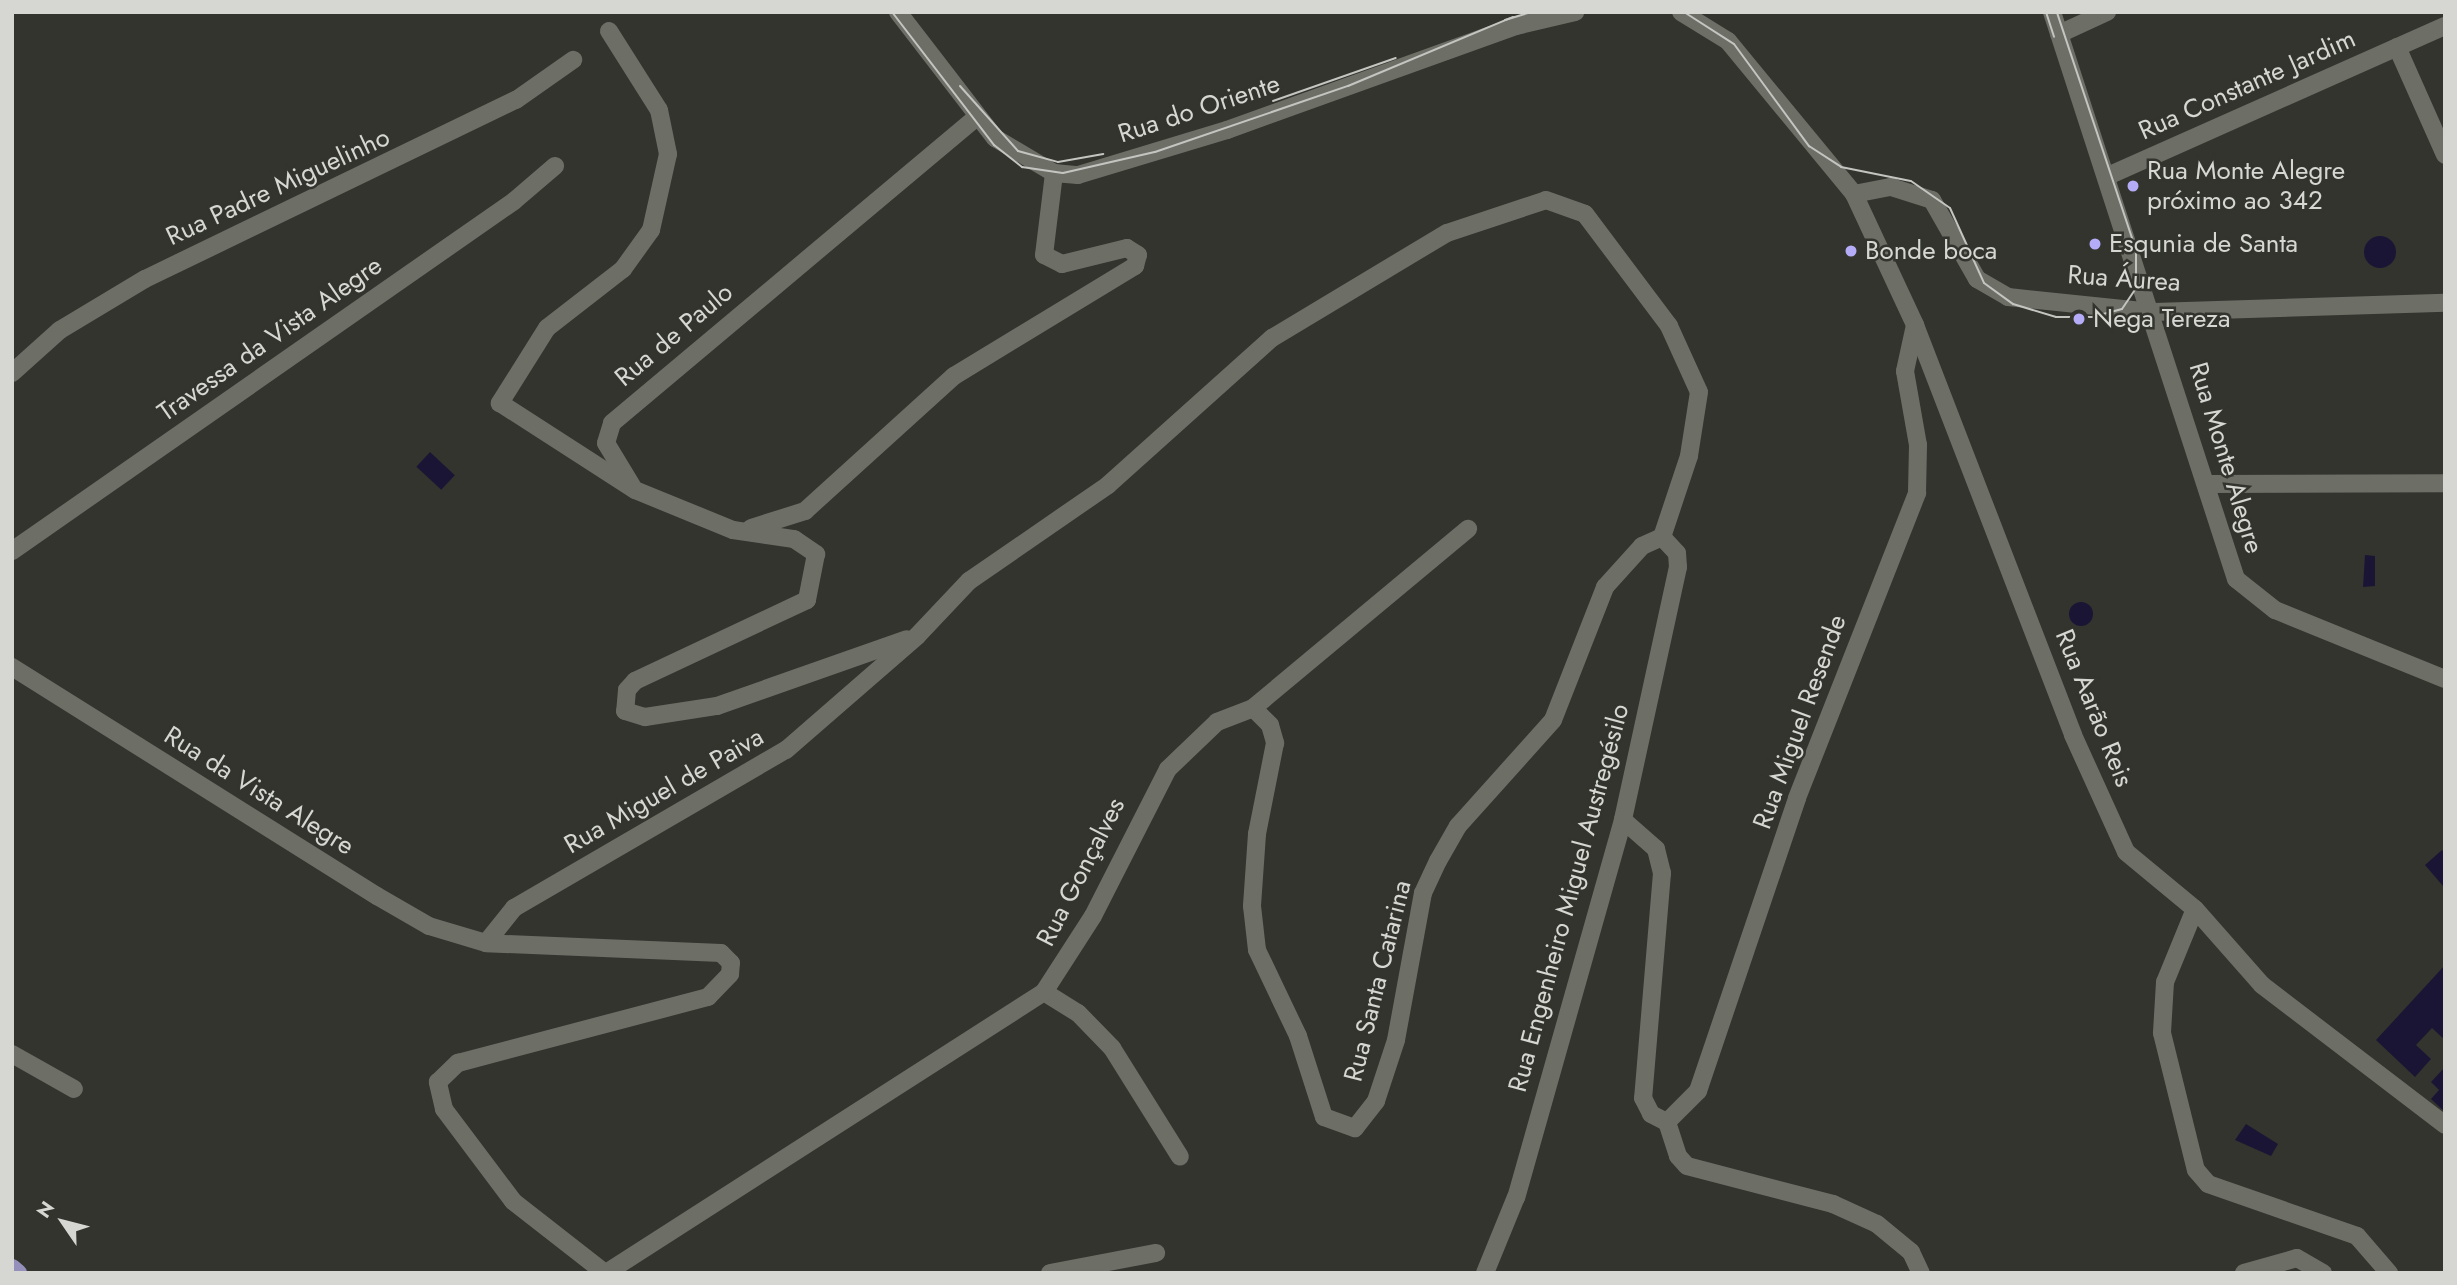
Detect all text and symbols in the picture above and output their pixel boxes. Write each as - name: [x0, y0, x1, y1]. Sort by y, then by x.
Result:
- street label: Rua Constante Jardim: [2134, 23, 2360, 147]
- street label: Rua do Oriente: [1114, 68, 1284, 150]
- street label: Rua Padre Miguelinho: [161, 122, 395, 252]
- place label: Rua Monte Alegre próximo ao 342: [2147, 155, 2345, 216]
- marker: Rua Monte Alegre próximo ao 342: [2125, 178, 2141, 194]
- place label: Esqunia de Santa: [2109, 228, 2298, 260]
- place label: Bonde boca: [1865, 235, 1997, 267]
- marker: Esqunia de Santa: [2087, 236, 2103, 252]
- marker: Bonde boca: [1843, 243, 1859, 259]
- street label: Travessa da Vista Alegre: [152, 250, 388, 428]
- street label: Rua Áurea: [2066, 259, 2182, 299]
- street label: Rua de Paulo: [609, 277, 739, 393]
- place label: Nega Tereza: [2093, 303, 2231, 335]
- marker: Nega Tereza: [2071, 311, 2087, 327]
- street label: Rua Monte Alegre: [2182, 359, 2270, 557]
- street label: Rua Miguel Resende: [1747, 611, 1853, 833]
- street label: Rua Aarão Reis: [2048, 625, 2140, 791]
- street label: Rua Engenheiro Miguel Austregésilo: [1502, 700, 1636, 1096]
- street label: Rua da Vista Alegre: [158, 720, 360, 862]
- street label: Rua Miguel de Paiva: [559, 721, 769, 861]
- street label: Rua Gonçalves: [1030, 793, 1132, 951]
- street label: Rua Santa Catarina: [1338, 877, 1418, 1085]
- north arrow: [28, 1187, 98, 1257]
- text: N: [30, 1196, 61, 1224]

